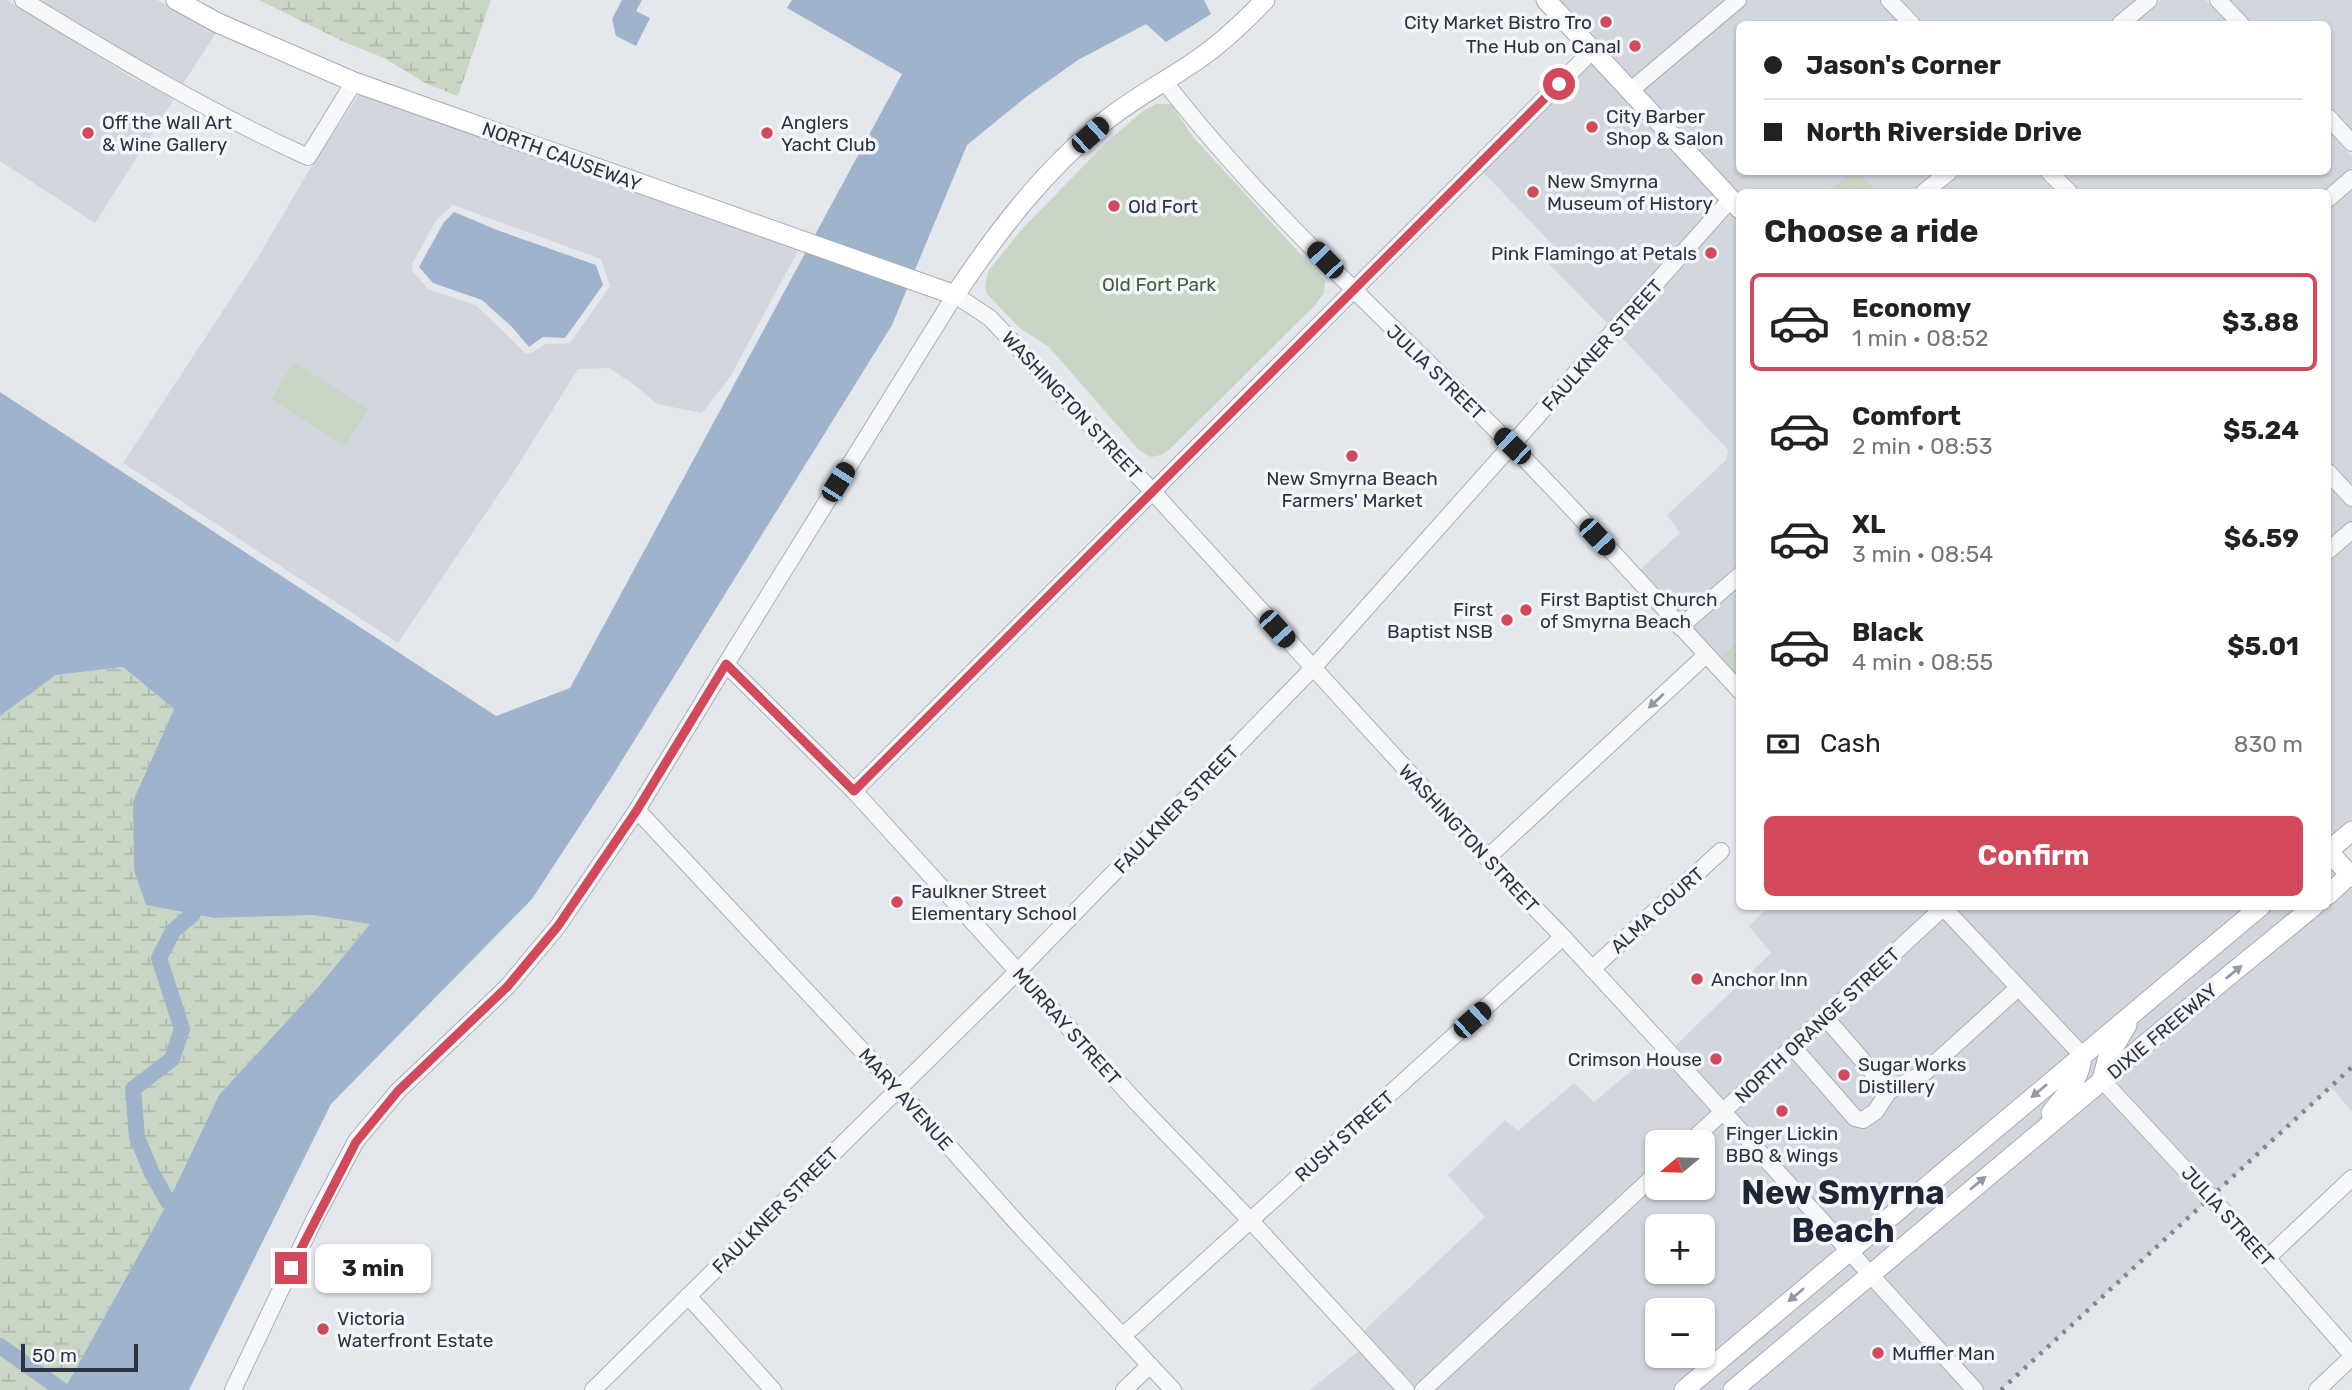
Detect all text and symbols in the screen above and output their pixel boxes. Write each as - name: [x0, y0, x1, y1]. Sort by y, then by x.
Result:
- place label: City Market Bistro Tro: [1404, 11, 1592, 34]
- marker: City Market Bistro Tro: [1598, 14, 1614, 30]
- place label: The Hub on Canal: [1466, 35, 1621, 58]
- marker: The Hub on Canal: [1627, 38, 1643, 54]
- text: Jason's Corner: [1806, 50, 2001, 81]
- route start: [1543, 68, 1575, 100]
- place label: City Barber Shop & Salon: [1606, 105, 1723, 150]
- place label: Off the Wall Art & Wine Gallery: [102, 111, 232, 156]
- place label: Anglers Yacht Club: [781, 111, 876, 156]
- car: [1068, 113, 1113, 157]
- street label: NORTH CAUSEWAY: [479, 117, 645, 196]
- text: North Riverside Drive: [1806, 117, 2082, 148]
- marker: City Barber Shop & Salon: [1584, 119, 1600, 135]
- marker: Off the Wall Art & Wine Gallery: [80, 125, 96, 141]
- marker: Anglers Yacht Club: [759, 125, 775, 141]
- place label: New Smyrna Museum of History: [1547, 170, 1713, 215]
- marker: New Smyrna Museum of History: [1525, 184, 1541, 200]
- place label: Old Fort: [1128, 195, 1198, 218]
- marker: Old Fort: [1106, 198, 1122, 214]
- text: Choose a ride: [1764, 212, 1978, 250]
- car: [1303, 238, 1348, 282]
- place label: Pink Flamingo at Petals: [1491, 242, 1697, 265]
- marker: Pink Flamingo at Petals: [1703, 245, 1719, 261]
- park label: Old Fort Park: [1102, 273, 1216, 296]
- street label: FAULKNER STREET: [1537, 275, 1668, 416]
- icon: car: [1768, 291, 1831, 354]
- text: Economy: [1852, 293, 1971, 324]
- text: $3.88: [2222, 307, 2299, 338]
- street label: JULIA STREET: [1382, 320, 1489, 425]
- text: 1 min · 08:52: [1852, 324, 1989, 352]
- street label: WASHINGTON STREET: [997, 326, 1146, 484]
- icon: car: [1768, 399, 1831, 462]
- text: Comfort: [1852, 401, 1961, 432]
- text: $5.24: [2223, 415, 2299, 446]
- car: [1490, 424, 1535, 468]
- text: 2 min · 08:53: [1852, 432, 1993, 460]
- marker: New Smyrna Beach Farmers' Market: [1344, 448, 1360, 464]
- car: [818, 459, 859, 505]
- place label: New Smyrna Beach Farmers' Market: [1266, 467, 1438, 512]
- icon: car: [1768, 507, 1831, 570]
- text: XL: [1852, 509, 1885, 540]
- car: [1575, 514, 1620, 560]
- text: $6.59: [2224, 523, 2299, 554]
- text: 3 min · 08:54: [1852, 540, 1993, 568]
- place label: First Baptist Church of Smyrna Beach: [1540, 588, 1718, 633]
- place label: First Baptist NSB: [1387, 598, 1494, 643]
- marker: First Baptist Church of Smyrna Beach: [1518, 602, 1534, 618]
- car: [1256, 606, 1299, 652]
- marker: First Baptist NSB: [1499, 612, 1515, 628]
- icon: car: [1768, 615, 1831, 678]
- text: Black: [1852, 617, 1924, 648]
- text: $5.01: [2227, 631, 2299, 662]
- text: 4 min · 08:55: [1852, 648, 1993, 676]
- one-way arrow: [1647, 693, 1665, 709]
- icon: cash: [1764, 725, 1802, 763]
- text: Cash: [1820, 728, 1881, 759]
- text: 830 m: [2234, 730, 2303, 758]
- street label: FAULKNER STREET: [1109, 741, 1243, 878]
- street label: WASHINGTON STREET: [1394, 759, 1543, 917]
- button: Confirm: [1764, 816, 2303, 896]
- street label: ALMA COURT: [1606, 863, 1709, 958]
- place label: Faulkner Street Elementary School: [911, 880, 1077, 925]
- marker: Faulkner Street Elementary School: [889, 894, 905, 910]
- street label: NORTH ORANGE STREET: [1730, 943, 1905, 1108]
- street label: MURRAY STREET: [1008, 963, 1125, 1090]
- one-way arrow: [2225, 965, 2242, 980]
- place label: Anchor Inn: [1711, 968, 1808, 991]
- marker: Anchor Inn: [1689, 971, 1705, 987]
- street label: DIXIE FREEWAY: [2103, 979, 2222, 1084]
- car: [1450, 998, 1495, 1042]
- street label: MARY AVENUE: [854, 1044, 958, 1155]
- place label: Crimson House: [1568, 1048, 1702, 1071]
- marker: Crimson House: [1708, 1051, 1724, 1067]
- place label: Sugar Works Distillery: [1858, 1053, 1966, 1098]
- marker: Sugar Works Distillery: [1836, 1067, 1852, 1083]
- one-way arrow: [2030, 1083, 2047, 1098]
- street label: RUSH STREET: [1290, 1086, 1398, 1187]
- marker: Finger Lickin BBQ & Wings: [1774, 1103, 1790, 1119]
- place label: Finger Lickin BBQ & Wings: [1726, 1122, 1838, 1167]
- north arrow: [1645, 1130, 1715, 1200]
- map controls: [1645, 1130, 1715, 1368]
- street label: FAULKNER STREET: [707, 1142, 843, 1278]
- street label: JULIA STREET: [2176, 1161, 2279, 1271]
- district label: New Smyrna Beach: [1741, 1173, 1945, 1250]
- one-way arrow: [1970, 1176, 1987, 1191]
- button: +: [1645, 1214, 1715, 1284]
- callout: 3 min: [316, 1244, 431, 1292]
- route end: [275, 1252, 307, 1284]
- text: 3 min: [342, 1254, 404, 1282]
- one-way arrow: [1788, 1287, 1805, 1302]
- button: −: [1645, 1298, 1715, 1368]
- place label: Victoria Waterfront Estate: [337, 1307, 493, 1352]
- marker: Victoria Waterfront Estate: [315, 1321, 331, 1337]
- scale bar: [21, 1341, 138, 1373]
- place label: Muffler Man: [1892, 1342, 1995, 1365]
- text: 50 m: [32, 1344, 77, 1367]
- marker: Muffler Man: [1870, 1345, 1886, 1361]

